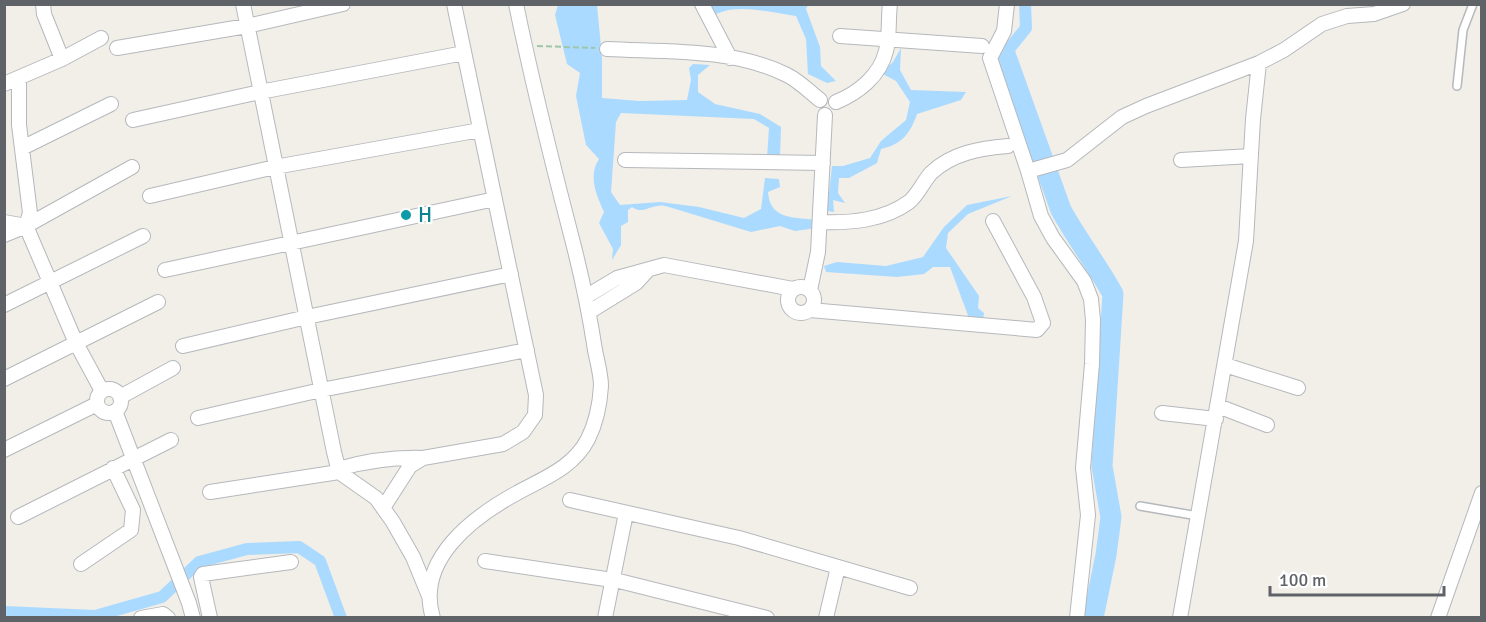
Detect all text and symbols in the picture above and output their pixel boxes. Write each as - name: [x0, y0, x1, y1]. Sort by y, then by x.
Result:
- place label: H: [418, 202, 432, 228]
- marker: H: [399, 208, 413, 222]
- scale bar: [1270, 559, 1444, 597]
- text: 100 m: [1279, 569, 1326, 591]

